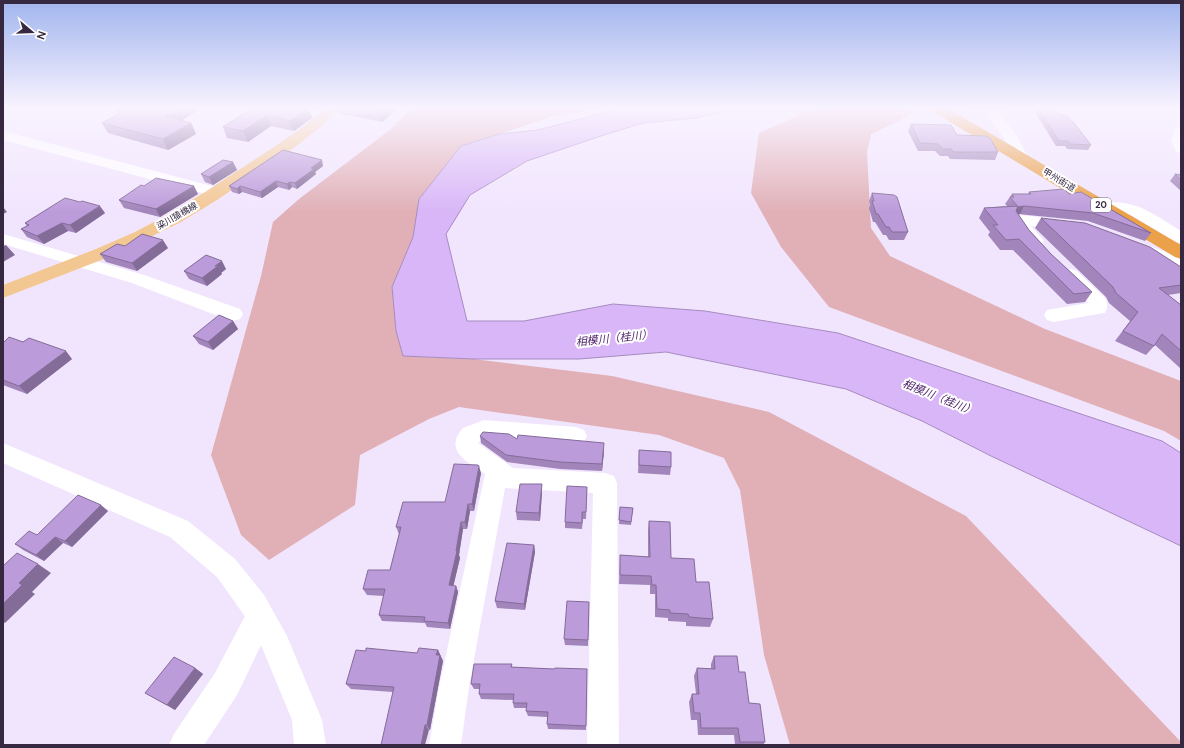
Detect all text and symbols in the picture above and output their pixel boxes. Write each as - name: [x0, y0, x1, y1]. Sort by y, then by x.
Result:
- north arrow: [12, 12, 52, 52]
- text: N: [34, 29, 49, 41]
- street label: 甲州街道: [1040, 166, 1078, 194]
- road number: 20: [1091, 198, 1111, 212]
- street label: 梁川猿橋線: [155, 199, 200, 232]
- water label: 相模川（桂川）: [575, 327, 653, 349]
- water label: 相模川（桂川）: [901, 376, 977, 418]

